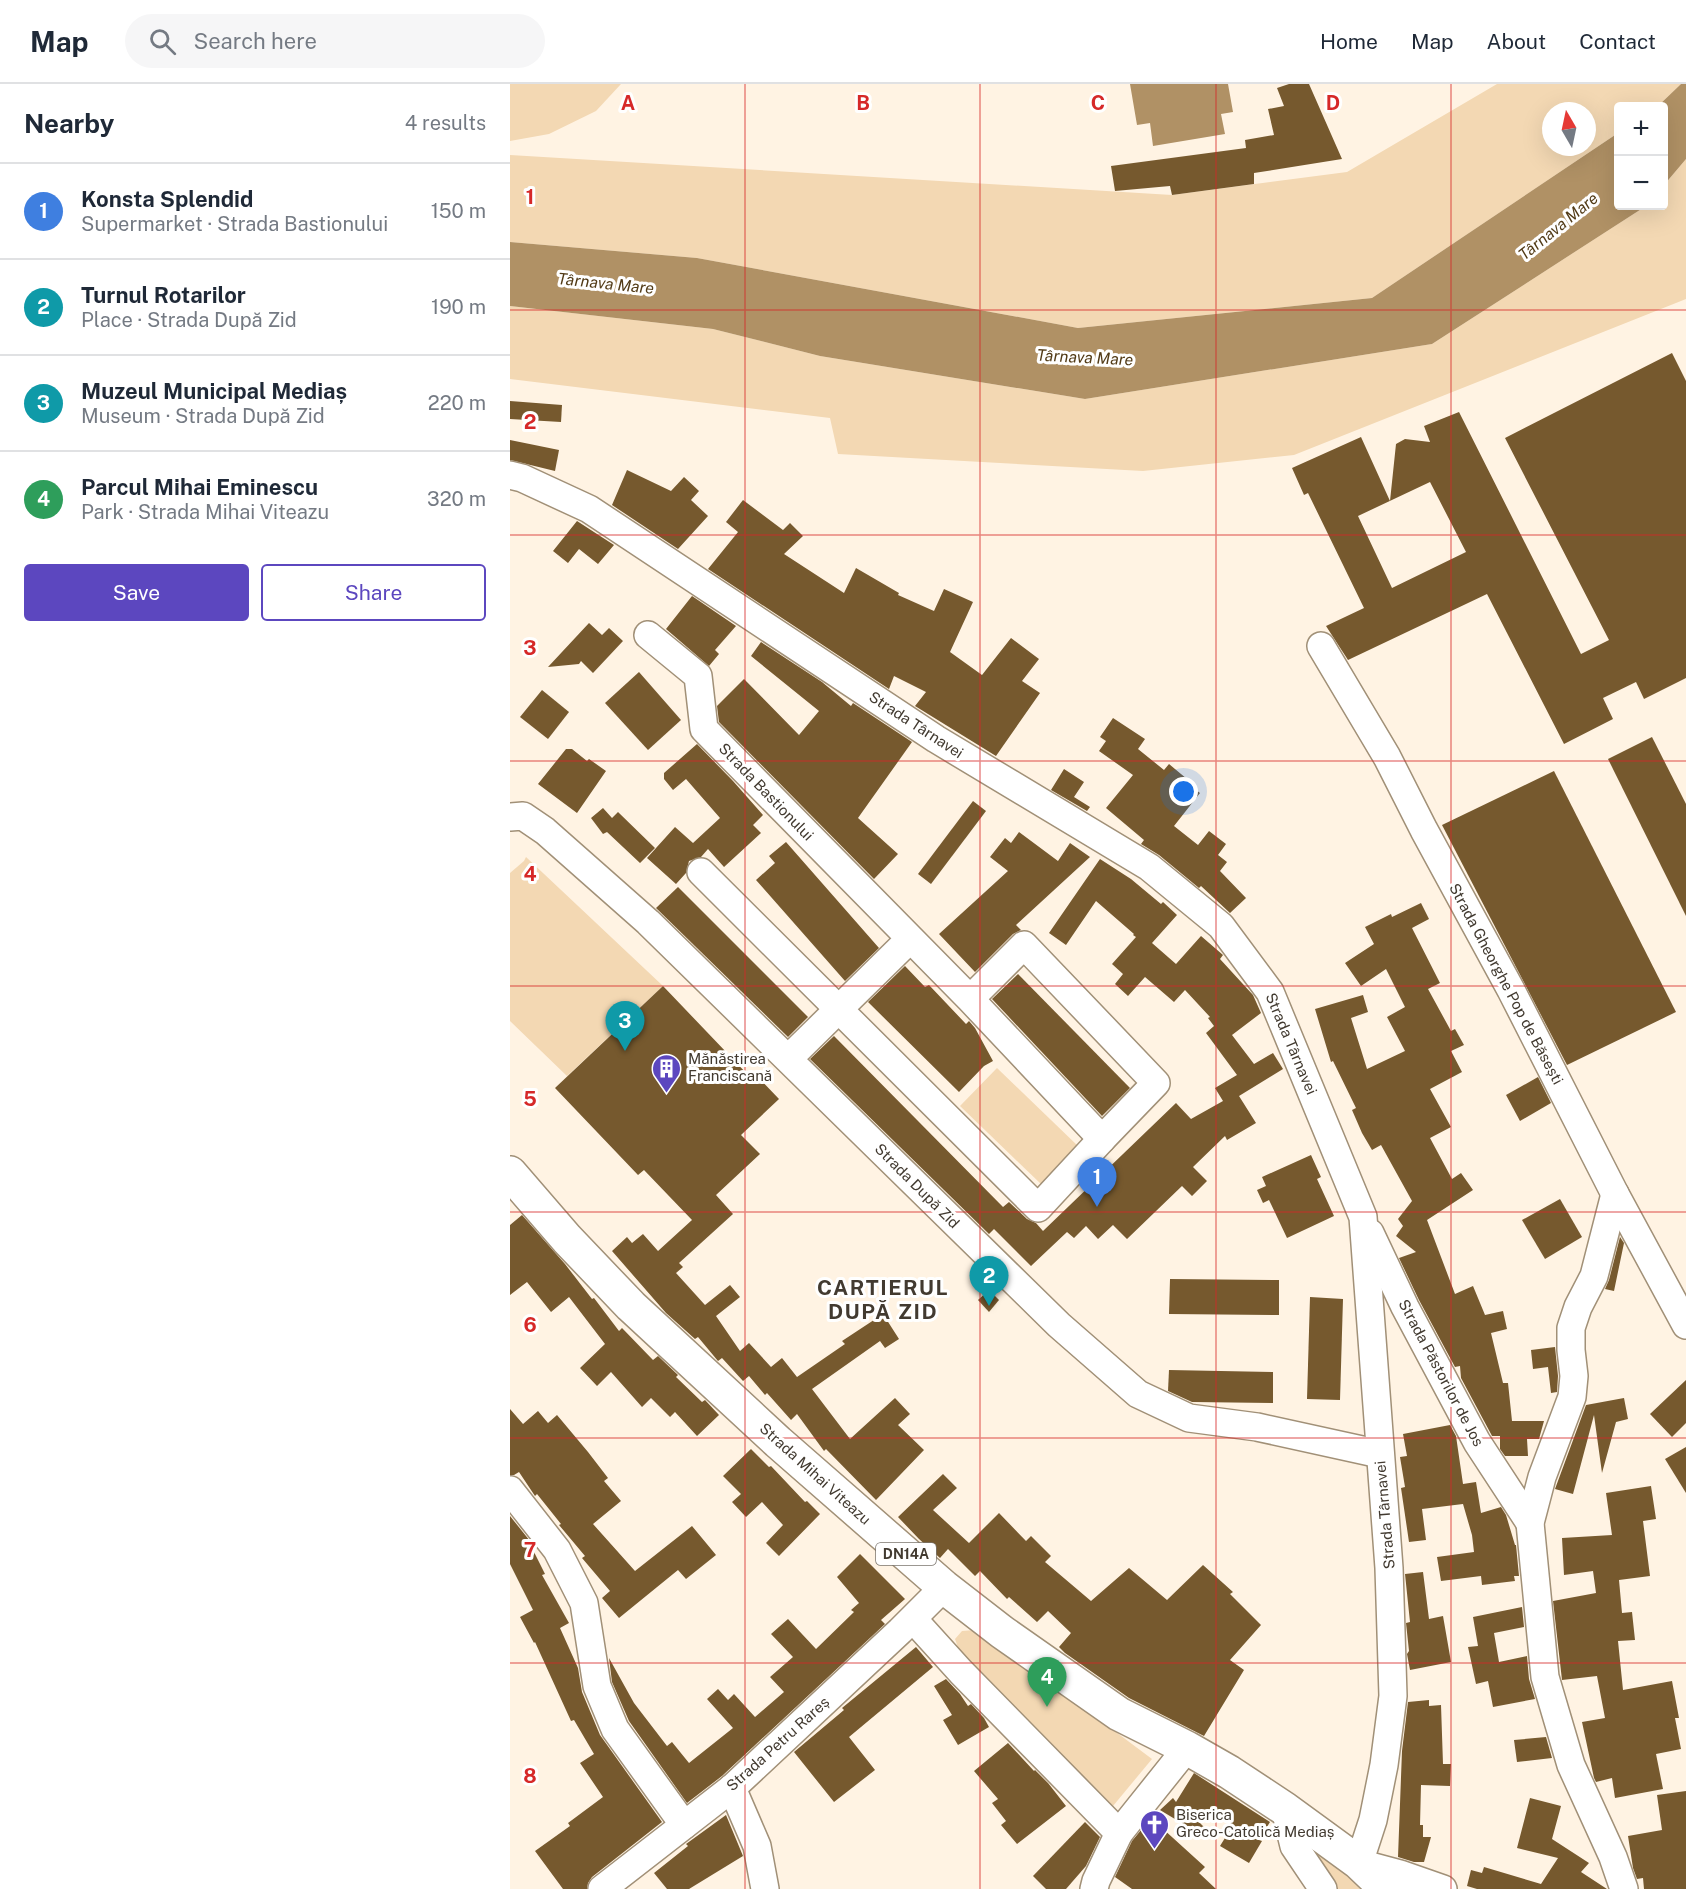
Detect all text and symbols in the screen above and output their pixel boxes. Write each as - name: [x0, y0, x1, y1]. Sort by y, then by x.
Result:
- search box: [125, 14, 545, 68]
- text: Map: [30, 25, 89, 58]
- icon: search: [146, 25, 179, 58]
- text: Search here: [194, 28, 317, 54]
- text: Home: [1320, 29, 1378, 54]
- text: Map: [1411, 29, 1454, 54]
- text: About: [1487, 29, 1546, 54]
- text: Contact: [1579, 29, 1656, 54]
- text: A: [621, 91, 635, 115]
- text: B: [856, 91, 870, 115]
- text: C: [1091, 91, 1105, 115]
- text: D: [1326, 91, 1340, 115]
- north arrow: [1542, 102, 1596, 156]
- map controls: [1614, 102, 1668, 210]
- button: +: [1614, 102, 1668, 156]
- text: Nearby: [24, 108, 114, 139]
- text: 4 results: [405, 111, 486, 135]
- button: −: [1614, 156, 1668, 210]
- text: 1: [526, 185, 534, 209]
- text: Konsta Splendid: [81, 186, 253, 212]
- water label: Târnava Mare: [1515, 188, 1602, 264]
- text: 1: [39, 199, 48, 223]
- text: 150 m: [431, 199, 486, 223]
- text: Supermarket · Strada Bastionului: [81, 212, 388, 236]
- water label: Târnava Mare: [557, 269, 655, 298]
- text: Turnul Rotarilor: [81, 282, 246, 308]
- text: 2: [37, 295, 50, 319]
- text: 190 m: [431, 295, 486, 319]
- text: Place · Strada După Zid: [81, 308, 297, 332]
- water label: Târnava Mare: [1036, 345, 1134, 370]
- text: Muzeul Municipal Mediaș: [81, 378, 347, 404]
- text: 3: [37, 391, 50, 415]
- text: 220 m: [428, 391, 486, 415]
- text: Museum · Strada După Zid: [81, 404, 325, 428]
- text: 2: [524, 410, 536, 434]
- text: Parcul Mihai Eminescu: [81, 474, 318, 500]
- text: 4: [37, 487, 50, 511]
- text: 320 m: [427, 487, 486, 511]
- text: Park · Strada Mihai Viteazu: [81, 500, 329, 524]
- button: Save: [24, 564, 249, 621]
- button: Share: [261, 564, 486, 621]
- text: 3: [523, 636, 537, 660]
- street label: Strada Târnavei: [866, 688, 967, 761]
- street label: Strada Bastionului: [716, 740, 817, 844]
- your location: [1169, 777, 1198, 806]
- text: 4: [523, 862, 537, 886]
- street label: Strada Gheorghe Pop de Băsești: [1446, 880, 1567, 1087]
- street label: Strada Târnavei: [1262, 990, 1321, 1097]
- pin: 3: [606, 1002, 644, 1051]
- place label: Mănăstirea Franciscană: [688, 1050, 772, 1084]
- building icon: Mănăstirea Franciscană: [651, 1052, 683, 1094]
- text: 5: [523, 1087, 537, 1111]
- street label: Strada După Zid: [872, 1140, 963, 1231]
- pin: 1: [1078, 1158, 1116, 1207]
- pin: 2: [970, 1256, 1008, 1306]
- district label: CARTIERUL DUPĂ ZID: [817, 1275, 949, 1324]
- street label: Strada Păstorilor de Jos: [1395, 1296, 1487, 1449]
- text: 6: [523, 1313, 537, 1337]
- street label: Strada Mihai Viteazu: [756, 1419, 874, 1528]
- street label: Strada Târnavei: [1371, 1460, 1398, 1570]
- text: 7: [524, 1538, 536, 1562]
- road number: DN14A: [876, 1543, 936, 1565]
- pin: 4: [1028, 1658, 1066, 1707]
- street label: Strada Petru Rareș: [723, 1693, 832, 1794]
- text: 8: [523, 1764, 537, 1788]
- place label: Biserica Greco-Catolică Mediaș: [1176, 1806, 1334, 1840]
- church icon: Biserica Greco-Catolică Mediaș: [1139, 1808, 1171, 1850]

